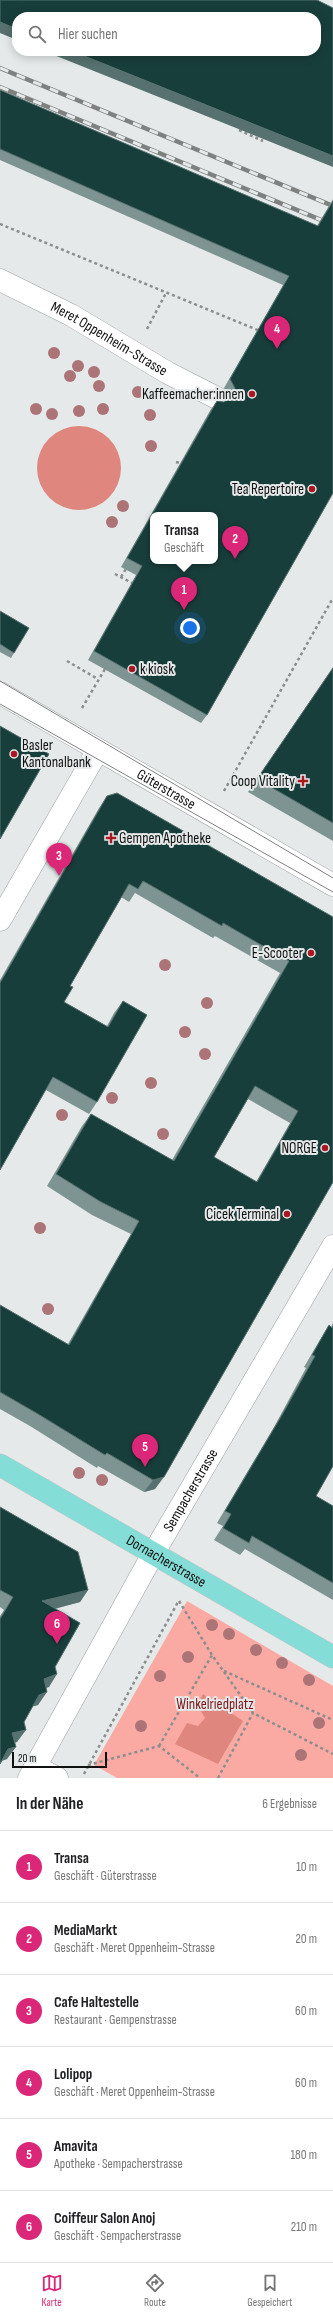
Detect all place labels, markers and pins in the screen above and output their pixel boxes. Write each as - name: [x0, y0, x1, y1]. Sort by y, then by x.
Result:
- pin: 4: [264, 316, 290, 349]
- place label: Kaffeemacher:innen: [142, 385, 244, 404]
- marker: Kaffeemacher:innen: [247, 389, 257, 399]
- place label: Tea Repertoire: [232, 480, 304, 499]
- marker: Tea Repertoire: [307, 484, 317, 494]
- pin: 2: [222, 526, 248, 559]
- pin: 1: [171, 577, 197, 610]
- place label: k kiosk: [140, 660, 174, 679]
- marker: k kiosk: [127, 664, 137, 674]
- place label: Basler Kantonalbank: [22, 736, 91, 772]
- marker: Basler Kantonalbank: [9, 749, 19, 759]
- place label: Coop Vitality: [231, 772, 295, 791]
- marker: Coop Vitality: [298, 776, 308, 786]
- place label: Gempen Apotheke: [119, 829, 211, 848]
- marker: Gempen Apotheke: [106, 833, 116, 843]
- pin: 3: [46, 843, 72, 876]
- place label: E-Scooter: [252, 944, 304, 963]
- marker: E-Scooter: [306, 948, 316, 958]
- place label: NORGE: [281, 1139, 317, 1158]
- marker: NORGE: [320, 1143, 330, 1153]
- place label: Cicek Terminal: [206, 1205, 279, 1224]
- marker: Cicek Terminal: [282, 1209, 292, 1219]
- pin: 5: [132, 1434, 158, 1467]
- pin: 6: [44, 1611, 70, 1644]

